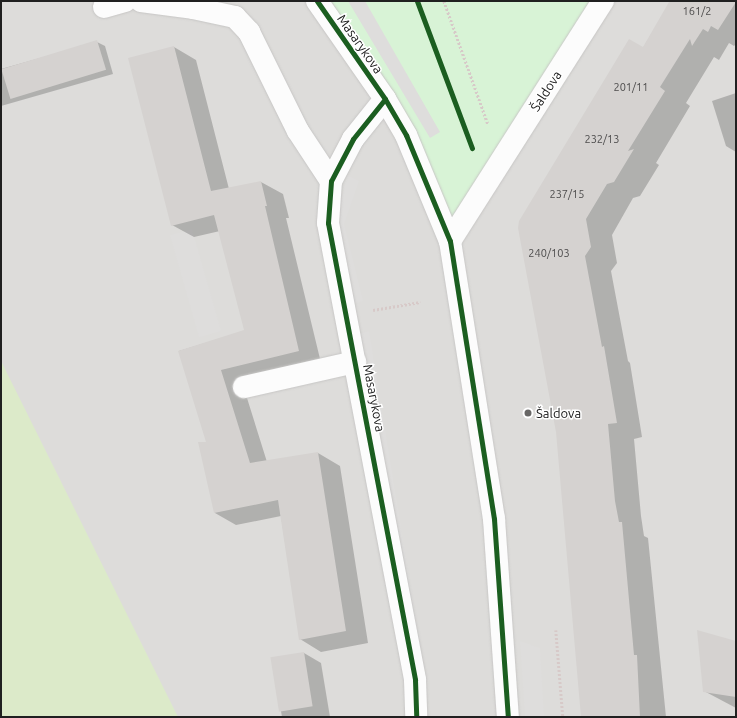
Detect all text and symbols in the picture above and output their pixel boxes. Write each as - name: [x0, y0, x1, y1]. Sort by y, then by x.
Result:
- house number: 161/2: [683, 4, 711, 18]
- street label: Masarykova: [334, 11, 386, 77]
- street label: Šaldova: [527, 68, 565, 114]
- house number: 201/11: [613, 80, 649, 94]
- house number: 232/13: [584, 132, 620, 146]
- house number: 237/15: [549, 187, 585, 201]
- house number: 240/103: [528, 246, 570, 260]
- street label: Masarykova: [360, 363, 388, 433]
- place label: Šaldova: [536, 405, 581, 421]
- marker: Šaldova: [523, 408, 533, 418]

